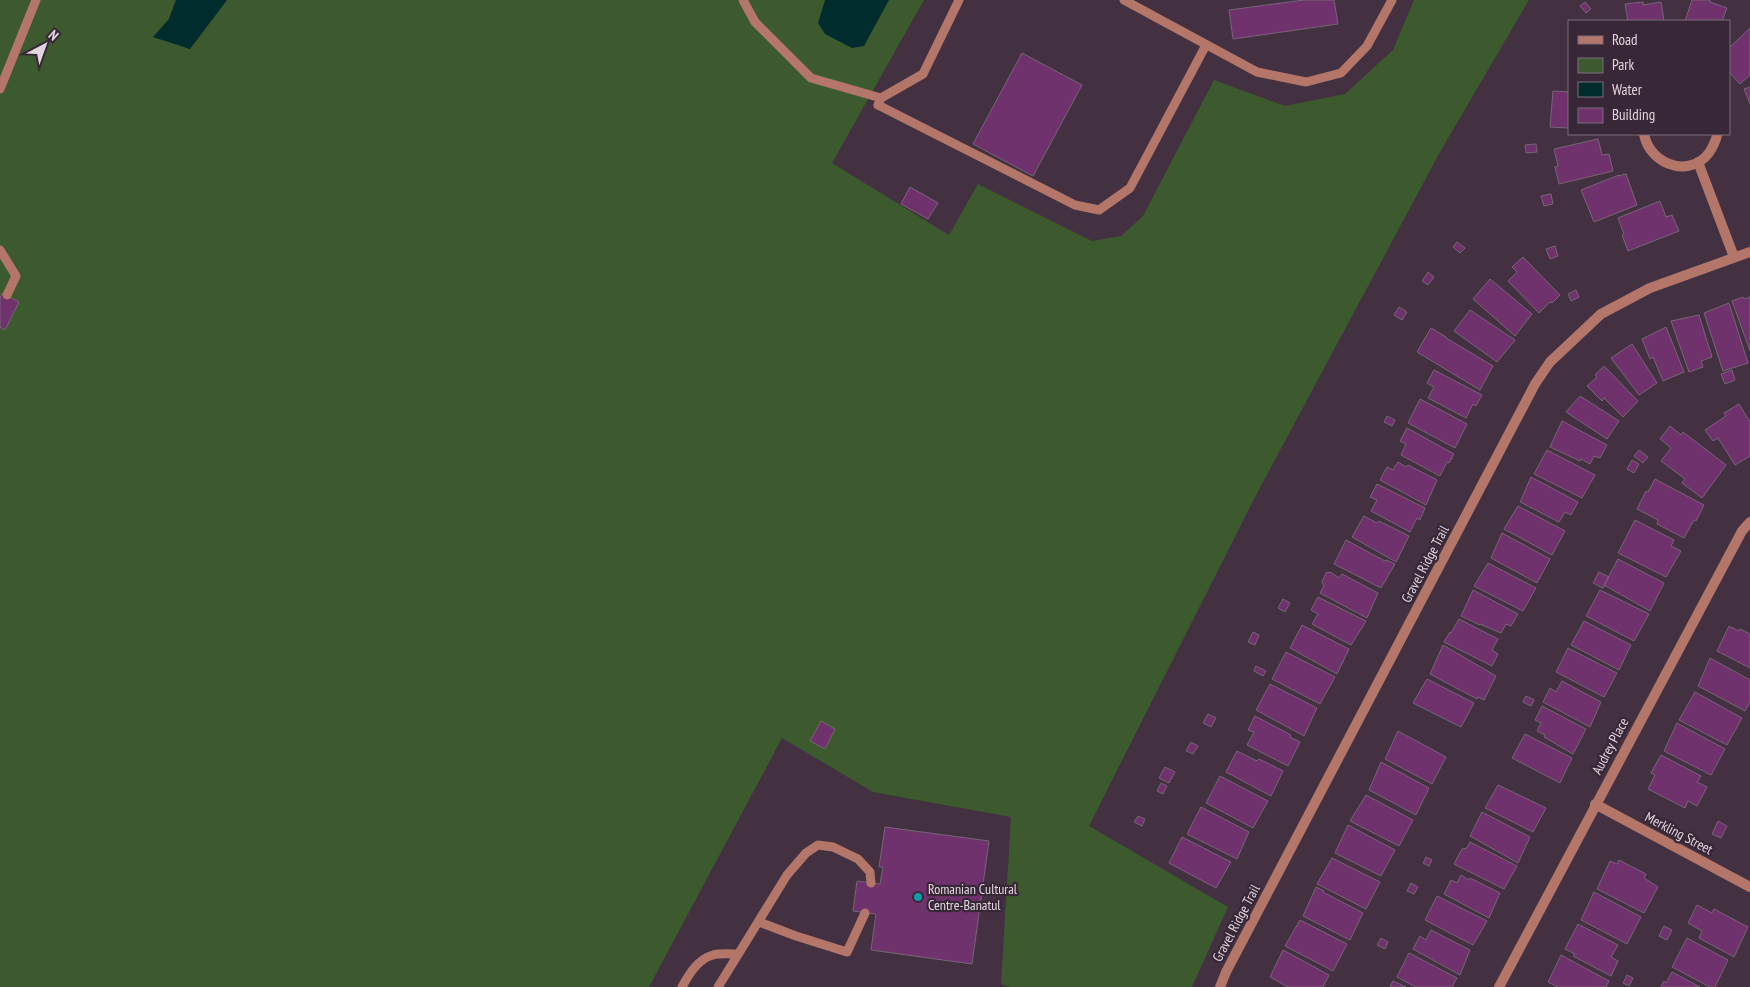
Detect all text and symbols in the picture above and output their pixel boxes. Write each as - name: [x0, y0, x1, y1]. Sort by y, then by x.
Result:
- north arrow: [20, 20, 70, 70]
- legend: [1568, 20, 1730, 135]
- text: N: [45, 26, 62, 44]
- text: Road: [1612, 30, 1638, 49]
- text: Park: [1612, 55, 1634, 74]
- text: Water: [1612, 80, 1643, 99]
- text: Building: [1612, 105, 1655, 124]
- street label: Gravel Ridge Trail: [1397, 522, 1453, 606]
- street label: Audrey Place: [1588, 714, 1633, 777]
- street label: Merkling Street: [1642, 808, 1716, 858]
- place label: Romanian Cultural Centre-Banatul: [928, 880, 1018, 914]
- street label: Gravel Ridge Trail: [1208, 881, 1264, 965]
- marker: Romanian Cultural Centre-Banatul: [912, 891, 924, 903]

